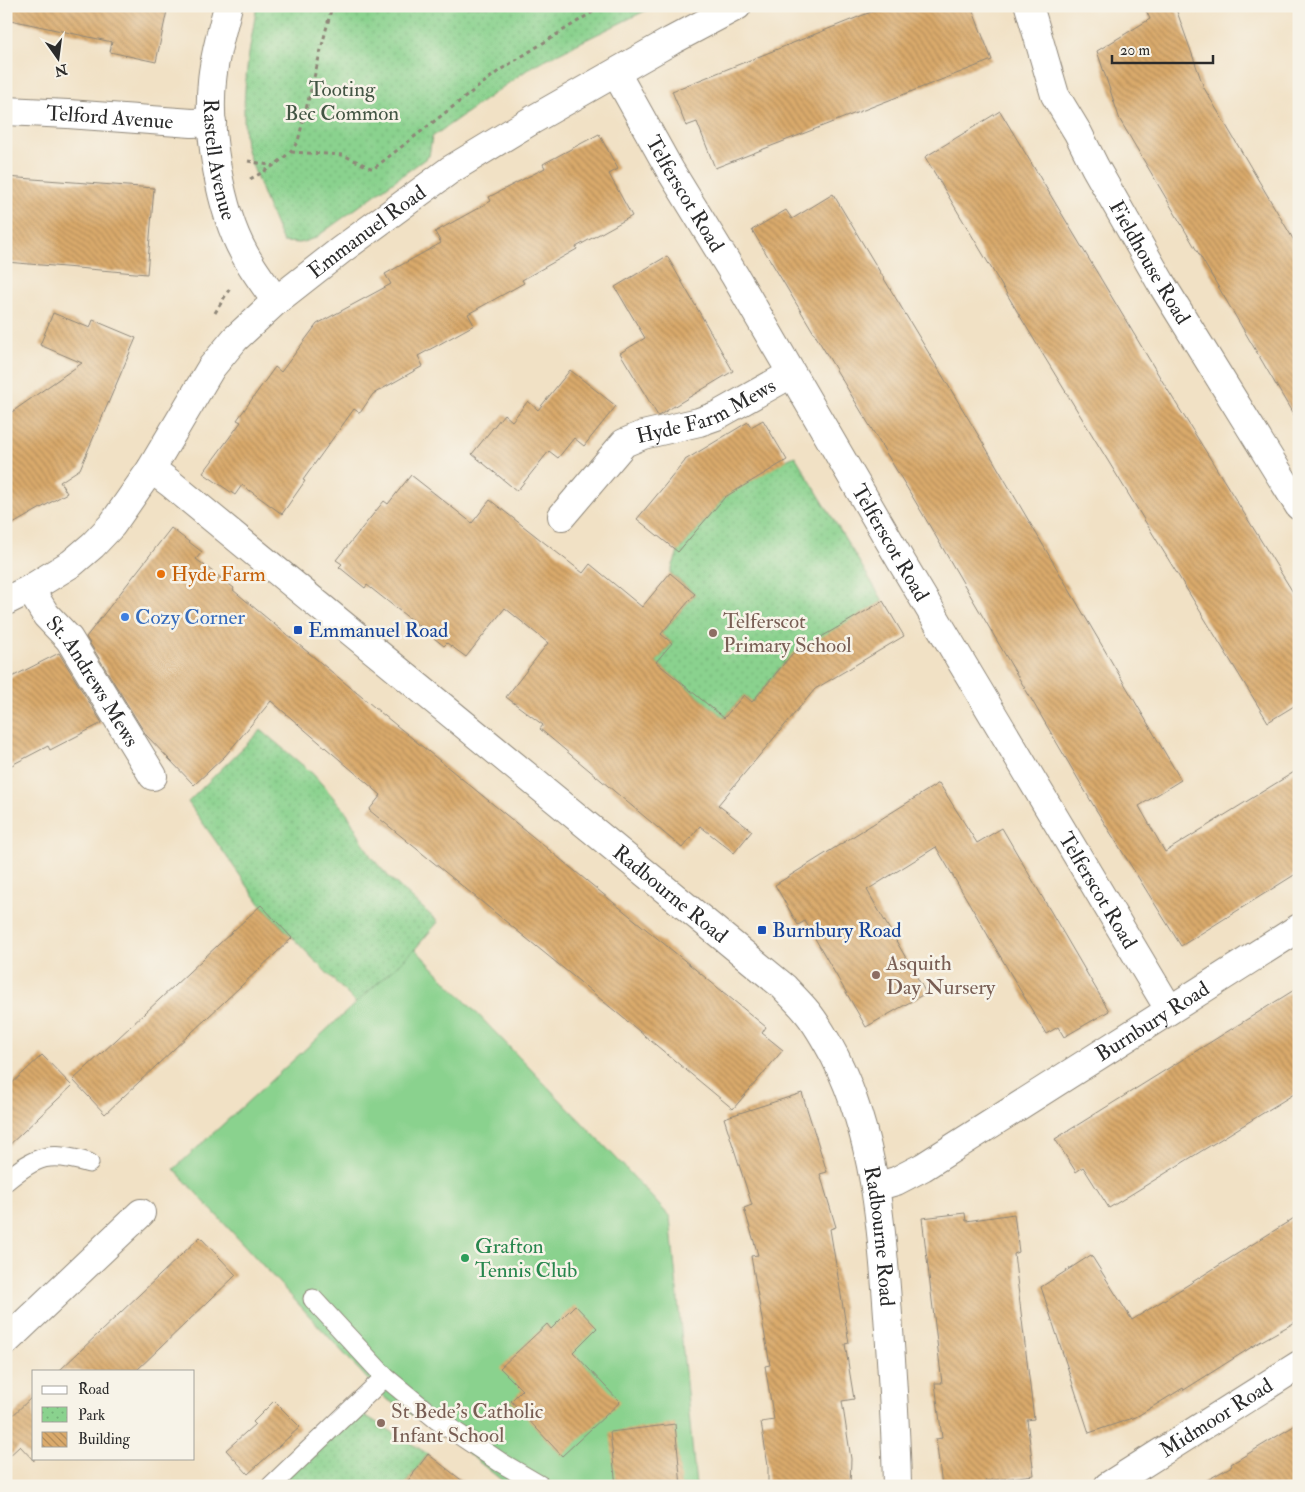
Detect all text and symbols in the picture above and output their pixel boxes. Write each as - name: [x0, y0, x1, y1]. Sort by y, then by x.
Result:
- north arrow: [32, 32, 82, 82]
- scale bar: [1112, 32, 1214, 64]
- text: 20 m: [1120, 41, 1150, 60]
- text: N: [52, 60, 70, 80]
- park label: Tooting Bec Common: [285, 76, 399, 127]
- street label: Telford Avenue: [46, 99, 174, 135]
- street label: Rastell Avenue: [197, 99, 243, 224]
- street label: Telferscot Road: [640, 131, 731, 257]
- street label: Emmanuel Road: [302, 178, 432, 284]
- street label: Fieldhouse Road: [1103, 195, 1197, 330]
- street label: Hyde Farm Mews: [634, 372, 780, 450]
- street label: Telferscot Road: [846, 479, 936, 607]
- place label: Hyde Farm: [171, 561, 266, 588]
- marker: Hyde Farm: [155, 568, 167, 580]
- place label: Cozy Corner: [135, 604, 245, 631]
- place label: Telferscot Primary School: [723, 608, 852, 659]
- street label: St. Andrews Mews: [40, 610, 145, 752]
- marker: Cozy Corner: [119, 611, 131, 623]
- place label: Emmanuel Road: [308, 617, 449, 644]
- marker: Emmanuel Road: [292, 624, 304, 636]
- marker: Telferscot Primary School: [707, 627, 719, 639]
- street label: Telferscot Road: [1053, 827, 1144, 954]
- street label: Radbourne Road: [607, 839, 734, 949]
- place label: Burnbury Road: [772, 917, 902, 944]
- marker: Burnbury Road: [756, 924, 768, 936]
- place label: Asquith Day Nursery: [885, 950, 996, 1001]
- marker: Asquith Day Nursery: [870, 969, 882, 981]
- street label: Burnbury Road: [1090, 975, 1215, 1067]
- street label: Radbourne Road: [858, 1164, 901, 1308]
- place label: Grafton Tennis Club: [475, 1233, 577, 1284]
- marker: Grafton Tennis Club: [459, 1252, 471, 1264]
- legend: [32, 1370, 195, 1460]
- street label: Midmoor Road: [1154, 1371, 1278, 1463]
- text: Road: [78, 1380, 110, 1399]
- place label: St Bede's Catholic Infant School: [391, 1398, 544, 1449]
- text: Park: [78, 1406, 105, 1425]
- marker: St Bede's Catholic Infant School: [375, 1417, 387, 1429]
- text: Building: [78, 1430, 130, 1449]

